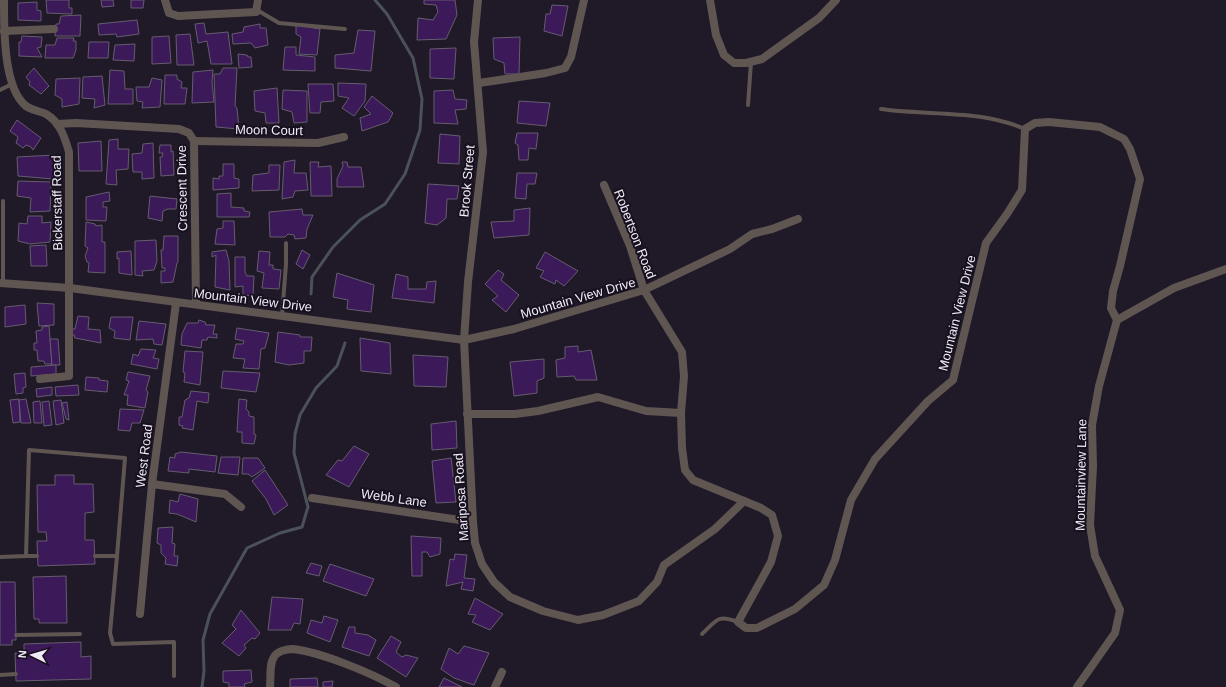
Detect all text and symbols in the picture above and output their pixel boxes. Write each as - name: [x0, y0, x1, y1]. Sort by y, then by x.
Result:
- street label: Moon Court: [235, 122, 303, 138]
- street label: Brook Street: [456, 144, 478, 218]
- street label: Crescent Drive: [174, 145, 190, 231]
- street label: Bickerstaff Road: [49, 155, 65, 251]
- street label: Robertson Road: [611, 187, 659, 281]
- street label: Mountain View Drive: [935, 253, 979, 373]
- street label: Mountain View Drive: [519, 274, 637, 322]
- street label: Mountain View Drive: [193, 285, 313, 315]
- street label: Mountainview Lane: [1073, 419, 1089, 531]
- street label: West Road: [133, 423, 155, 489]
- street label: Mariposa Road: [450, 453, 472, 541]
- street label: Webb Lane: [360, 486, 428, 510]
- north arrow: [12, 635, 52, 675]
- text: N: [16, 650, 28, 659]

